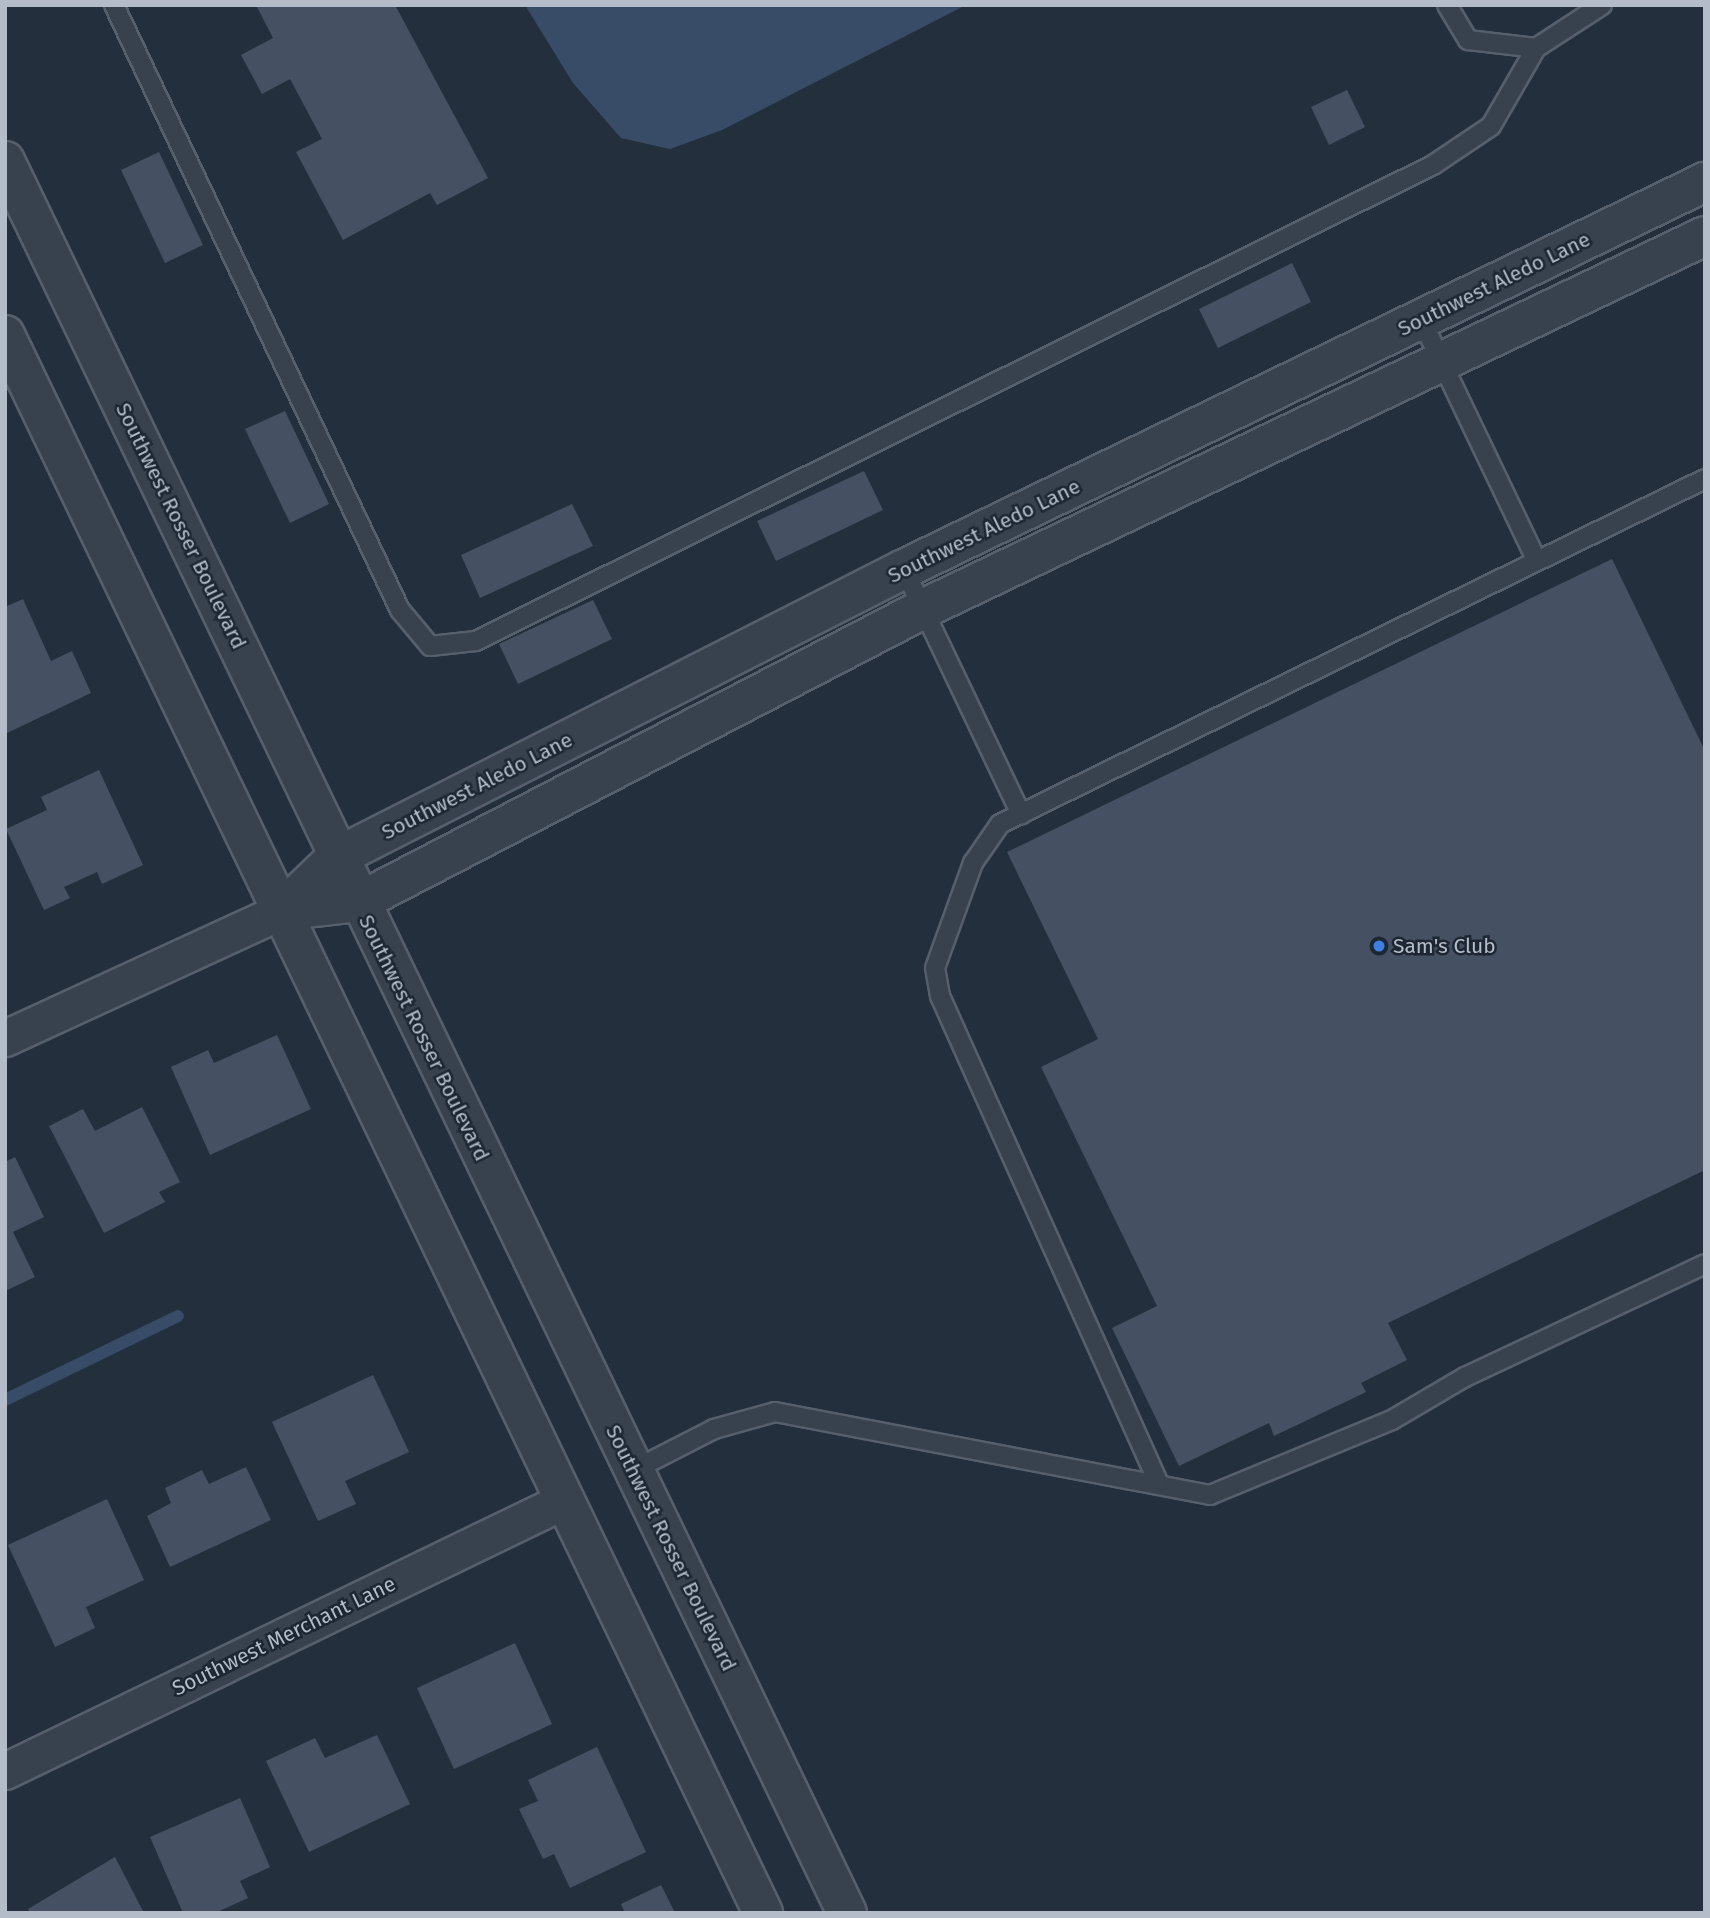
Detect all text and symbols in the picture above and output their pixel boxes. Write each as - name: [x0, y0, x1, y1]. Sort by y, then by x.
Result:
- street label: Southwest Aledo Lane: [1394, 227, 1594, 341]
- street label: Southwest Rosser Boulevard: [110, 399, 252, 653]
- street label: Southwest Aledo Lane: [884, 474, 1084, 588]
- street label: Southwest Aledo Lane: [377, 727, 577, 845]
- street label: Southwest Rosser Boulevard: [353, 911, 495, 1165]
- place label: Sam's Club: [1393, 933, 1496, 959]
- marker: Sam's Club: [1371, 938, 1387, 954]
- street label: Southwest Rosser Boulevard: [600, 1421, 742, 1675]
- street label: Southwest Merchant Lane: [168, 1571, 400, 1701]

